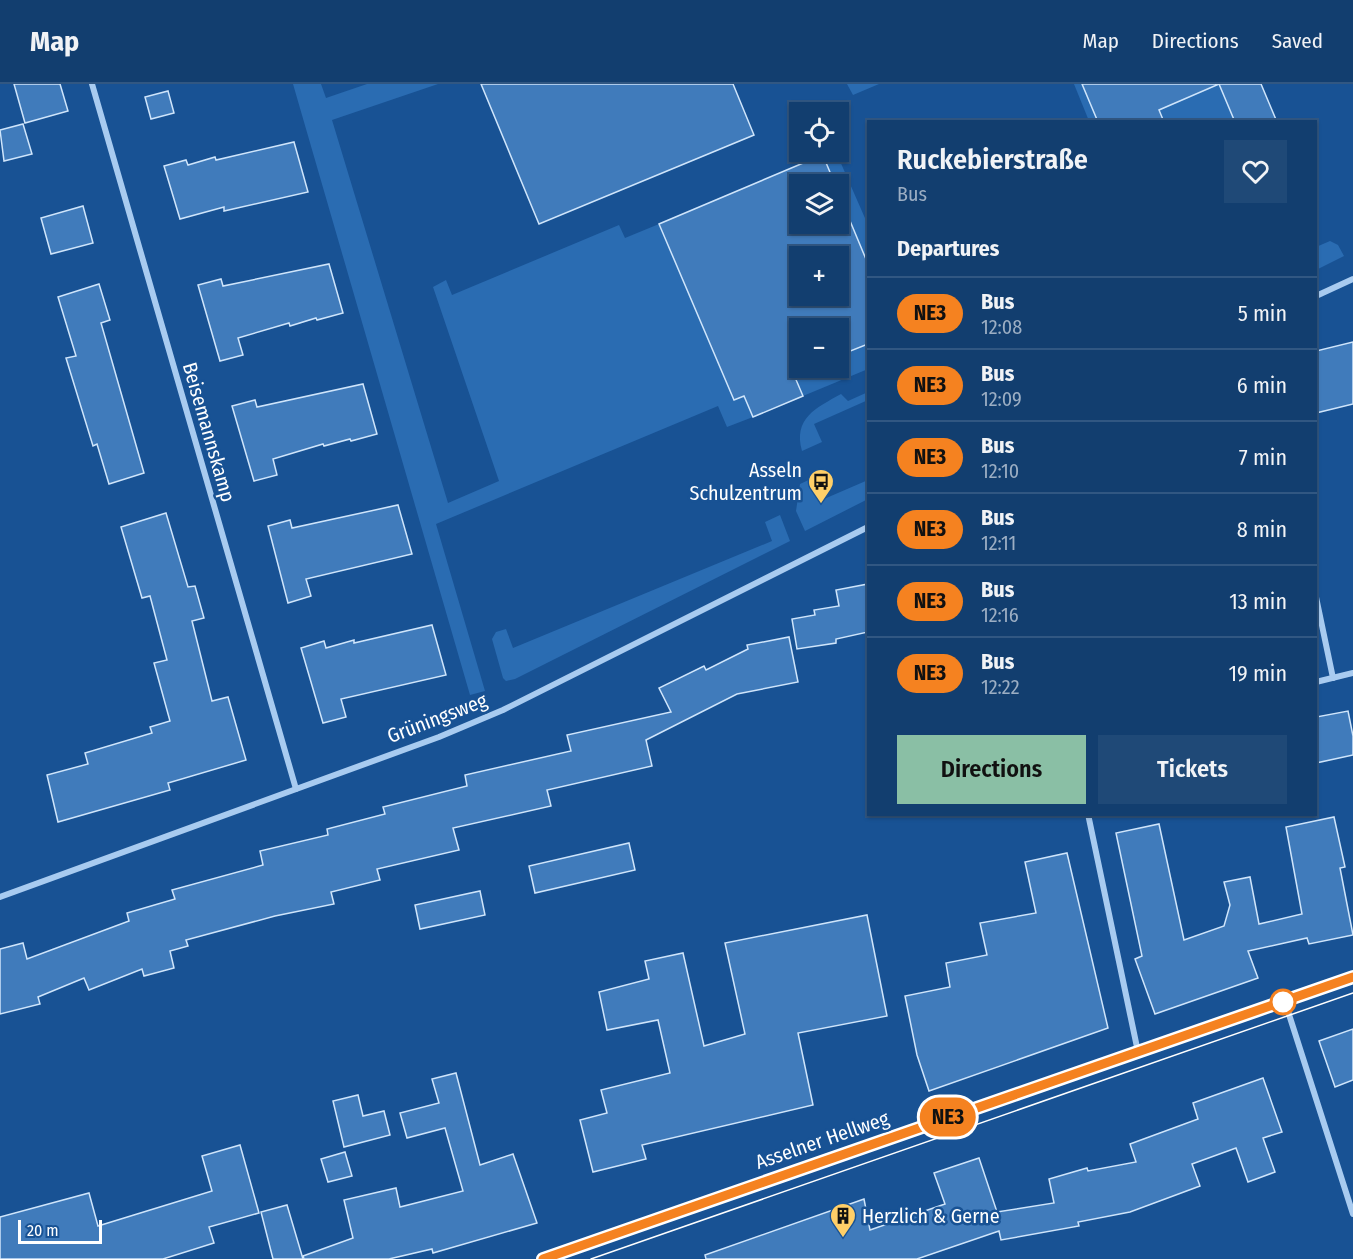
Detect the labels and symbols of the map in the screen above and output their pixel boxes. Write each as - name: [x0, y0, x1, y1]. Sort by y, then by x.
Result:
- street label: Beisemannskamp: [178, 360, 240, 504]
- place label: Asseln Schulzentrum: [690, 458, 802, 505]
- bus stop icon: Asseln Schulzentrum: [806, 467, 836, 505]
- street label: Grüningsweg: [384, 688, 491, 748]
- unlabelled marker: [1270, 989, 1296, 1015]
- line badge: NE3: [914, 1098, 982, 1136]
- street label: Asselner Hellweg: [752, 1106, 892, 1174]
- building icon: Herzlich & Gerne: [828, 1201, 858, 1239]
- place label: Herzlich & Gerne: [862, 1204, 1000, 1228]
- scale bar: [18, 1217, 102, 1244]

